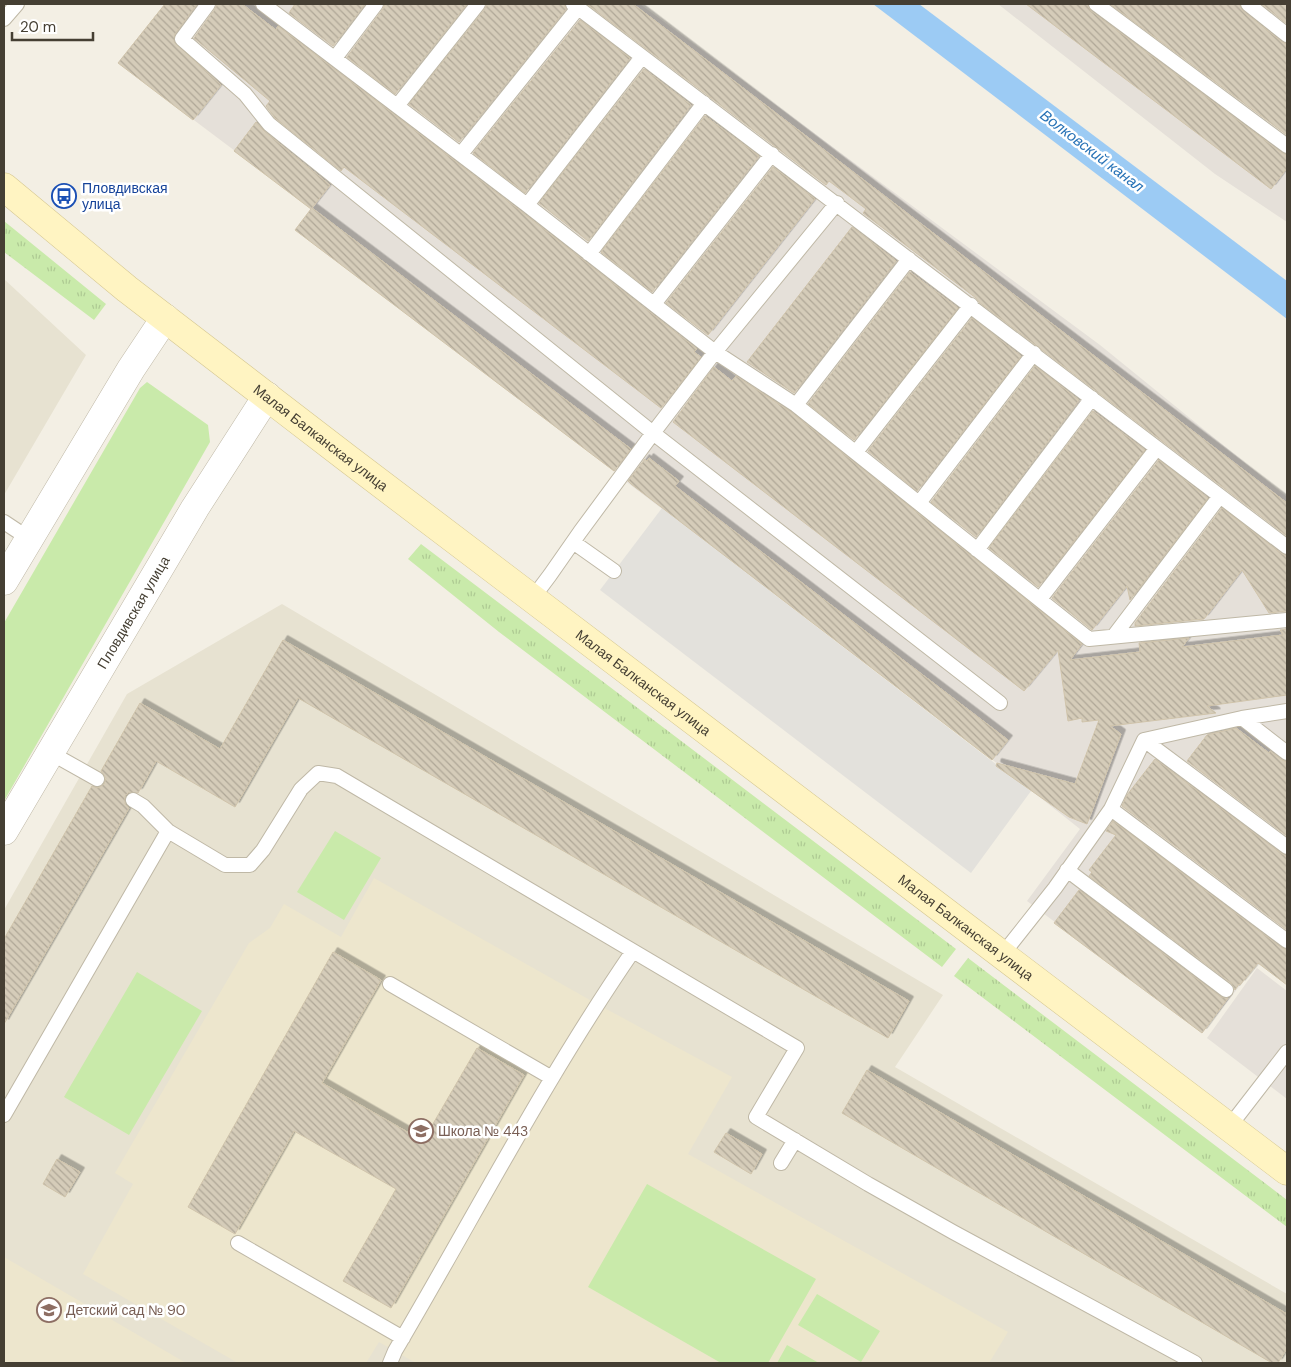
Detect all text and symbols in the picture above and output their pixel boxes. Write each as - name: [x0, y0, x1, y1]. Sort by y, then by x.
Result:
- scale bar: [12, 10, 94, 42]
- text: 20 m: [20, 17, 56, 37]
- water label: Волковский канал: [1036, 105, 1148, 197]
- place label: Пловдивская улица: [82, 179, 168, 213]
- bus stop icon: Пловдивская улица: [51, 183, 77, 209]
- street label: Малая Балканская улица: [250, 380, 392, 495]
- street label: Пловдивская улица: [93, 553, 174, 672]
- street label: Малая Балканская улица: [572, 626, 715, 740]
- street label: Малая Балканская улица: [895, 870, 1037, 985]
- school or university icon: Школа № 443: [408, 1118, 434, 1144]
- place label: Школа № 443: [438, 1122, 528, 1140]
- school or university icon: Детский сад № 90: [36, 1297, 62, 1323]
- place label: Детский сад № 90: [66, 1301, 185, 1319]

